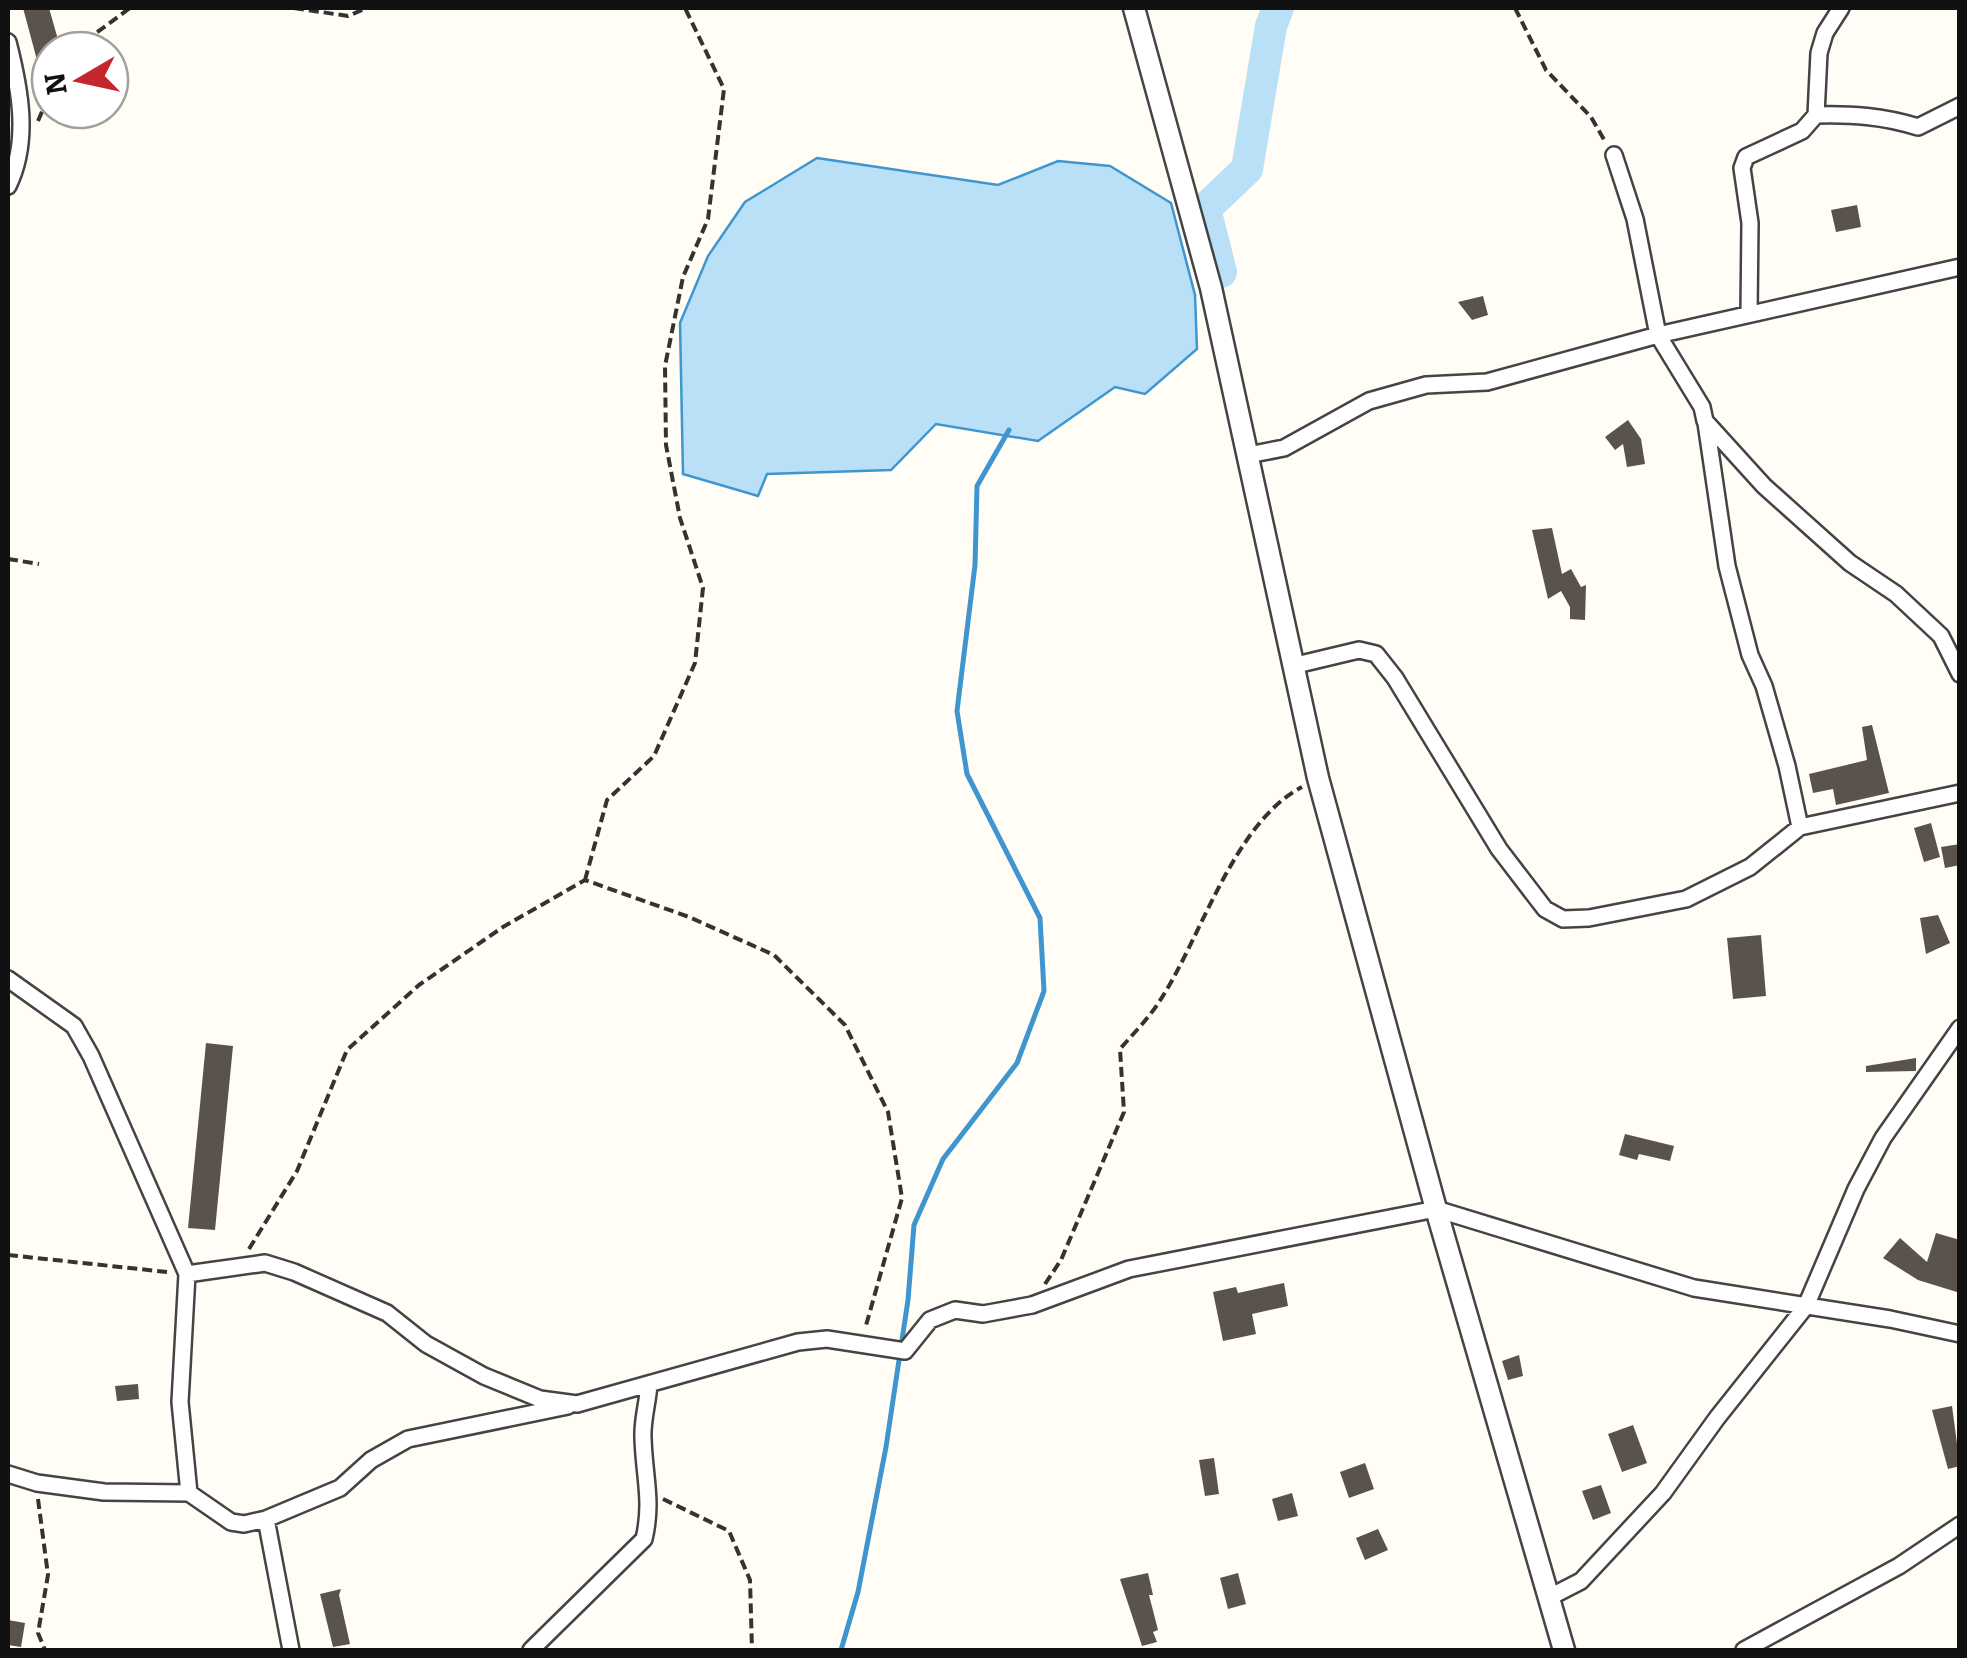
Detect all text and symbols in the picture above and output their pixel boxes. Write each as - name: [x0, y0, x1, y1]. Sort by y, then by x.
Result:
- north arrow: [30, 30, 130, 130]
- text: N: [38, 71, 74, 97]

